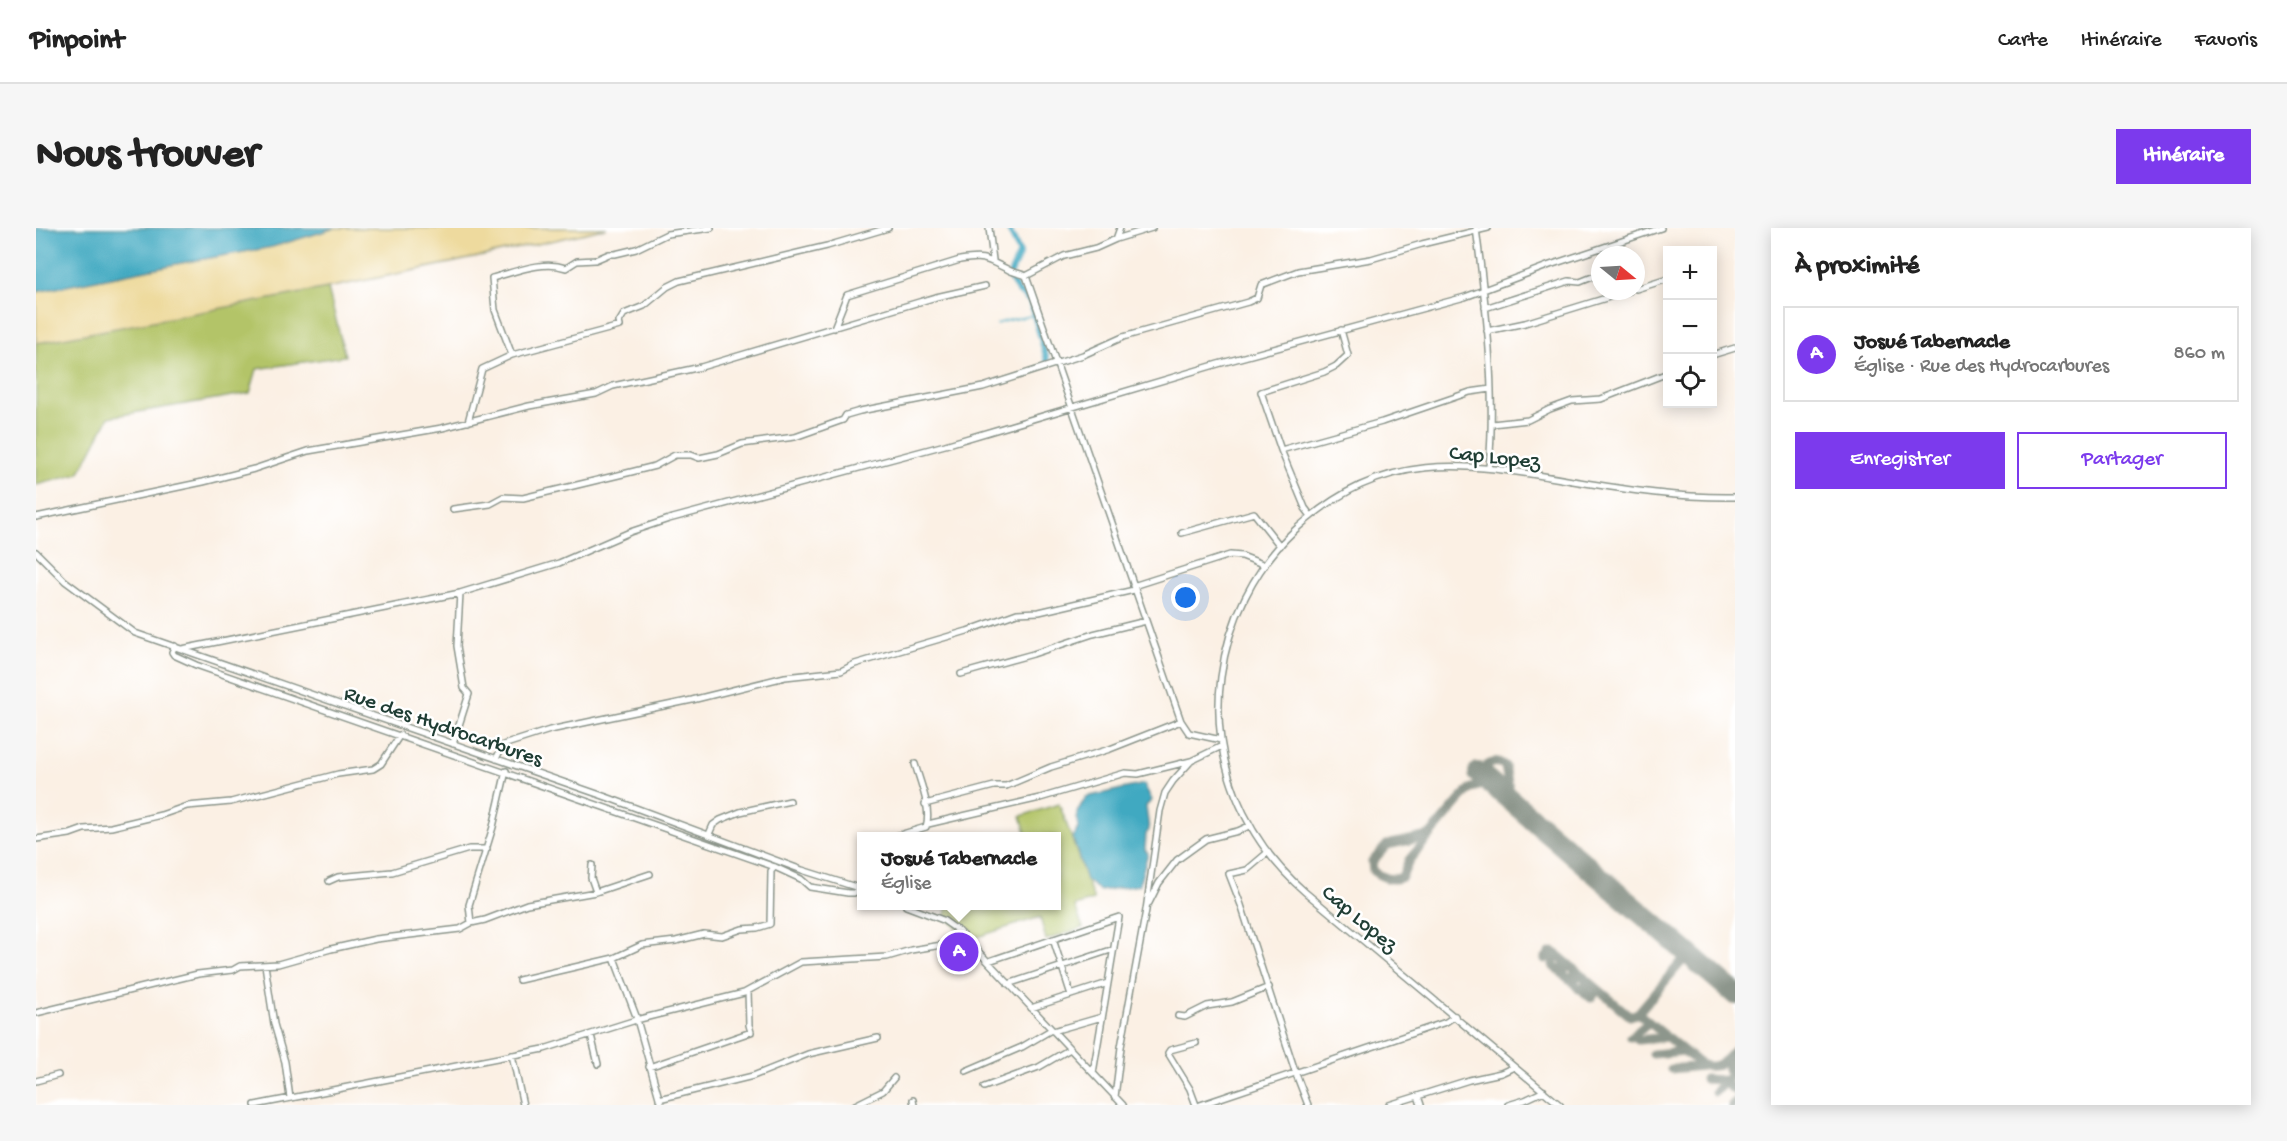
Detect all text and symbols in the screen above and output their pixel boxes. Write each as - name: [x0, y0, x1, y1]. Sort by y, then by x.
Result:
- text: Pinpoint: [30, 25, 124, 58]
- text: Carte: [1998, 29, 2048, 54]
- text: Itinéraire: [2081, 29, 2162, 54]
- text: Favoris: [2195, 29, 2257, 54]
- button: Itinéraire: [2116, 129, 2251, 184]
- text: Nous trouver: [36, 132, 259, 181]
- north arrow: [1591, 246, 1645, 300]
- map controls: [1663, 246, 1717, 408]
- button: +: [1663, 246, 1717, 300]
- text: À proximité: [1795, 252, 1919, 283]
- button: −: [1663, 300, 1717, 354]
- text: Josué Tabernacle: [1854, 330, 2010, 356]
- text: A: [1811, 343, 1822, 366]
- text: 860 m: [2174, 343, 2225, 366]
- button: locate: [1663, 354, 1717, 408]
- text: Église · Rue des Hydrocarbures: [1854, 356, 2109, 379]
- button: Enregistrer: [1795, 432, 2005, 489]
- button: Partager: [2017, 432, 2227, 489]
- street label: Cap Lopez: [1448, 441, 1543, 477]
- your location: [1171, 583, 1200, 612]
- street label: Rue des Hydrocarbures: [340, 682, 546, 774]
- popup: [857, 832, 1061, 910]
- text: Josué Tabernacle: [881, 847, 1037, 873]
- text: Église: [881, 873, 931, 896]
- street label: Cap Lopez: [1315, 881, 1403, 960]
- pin: A: [940, 930, 978, 974]

